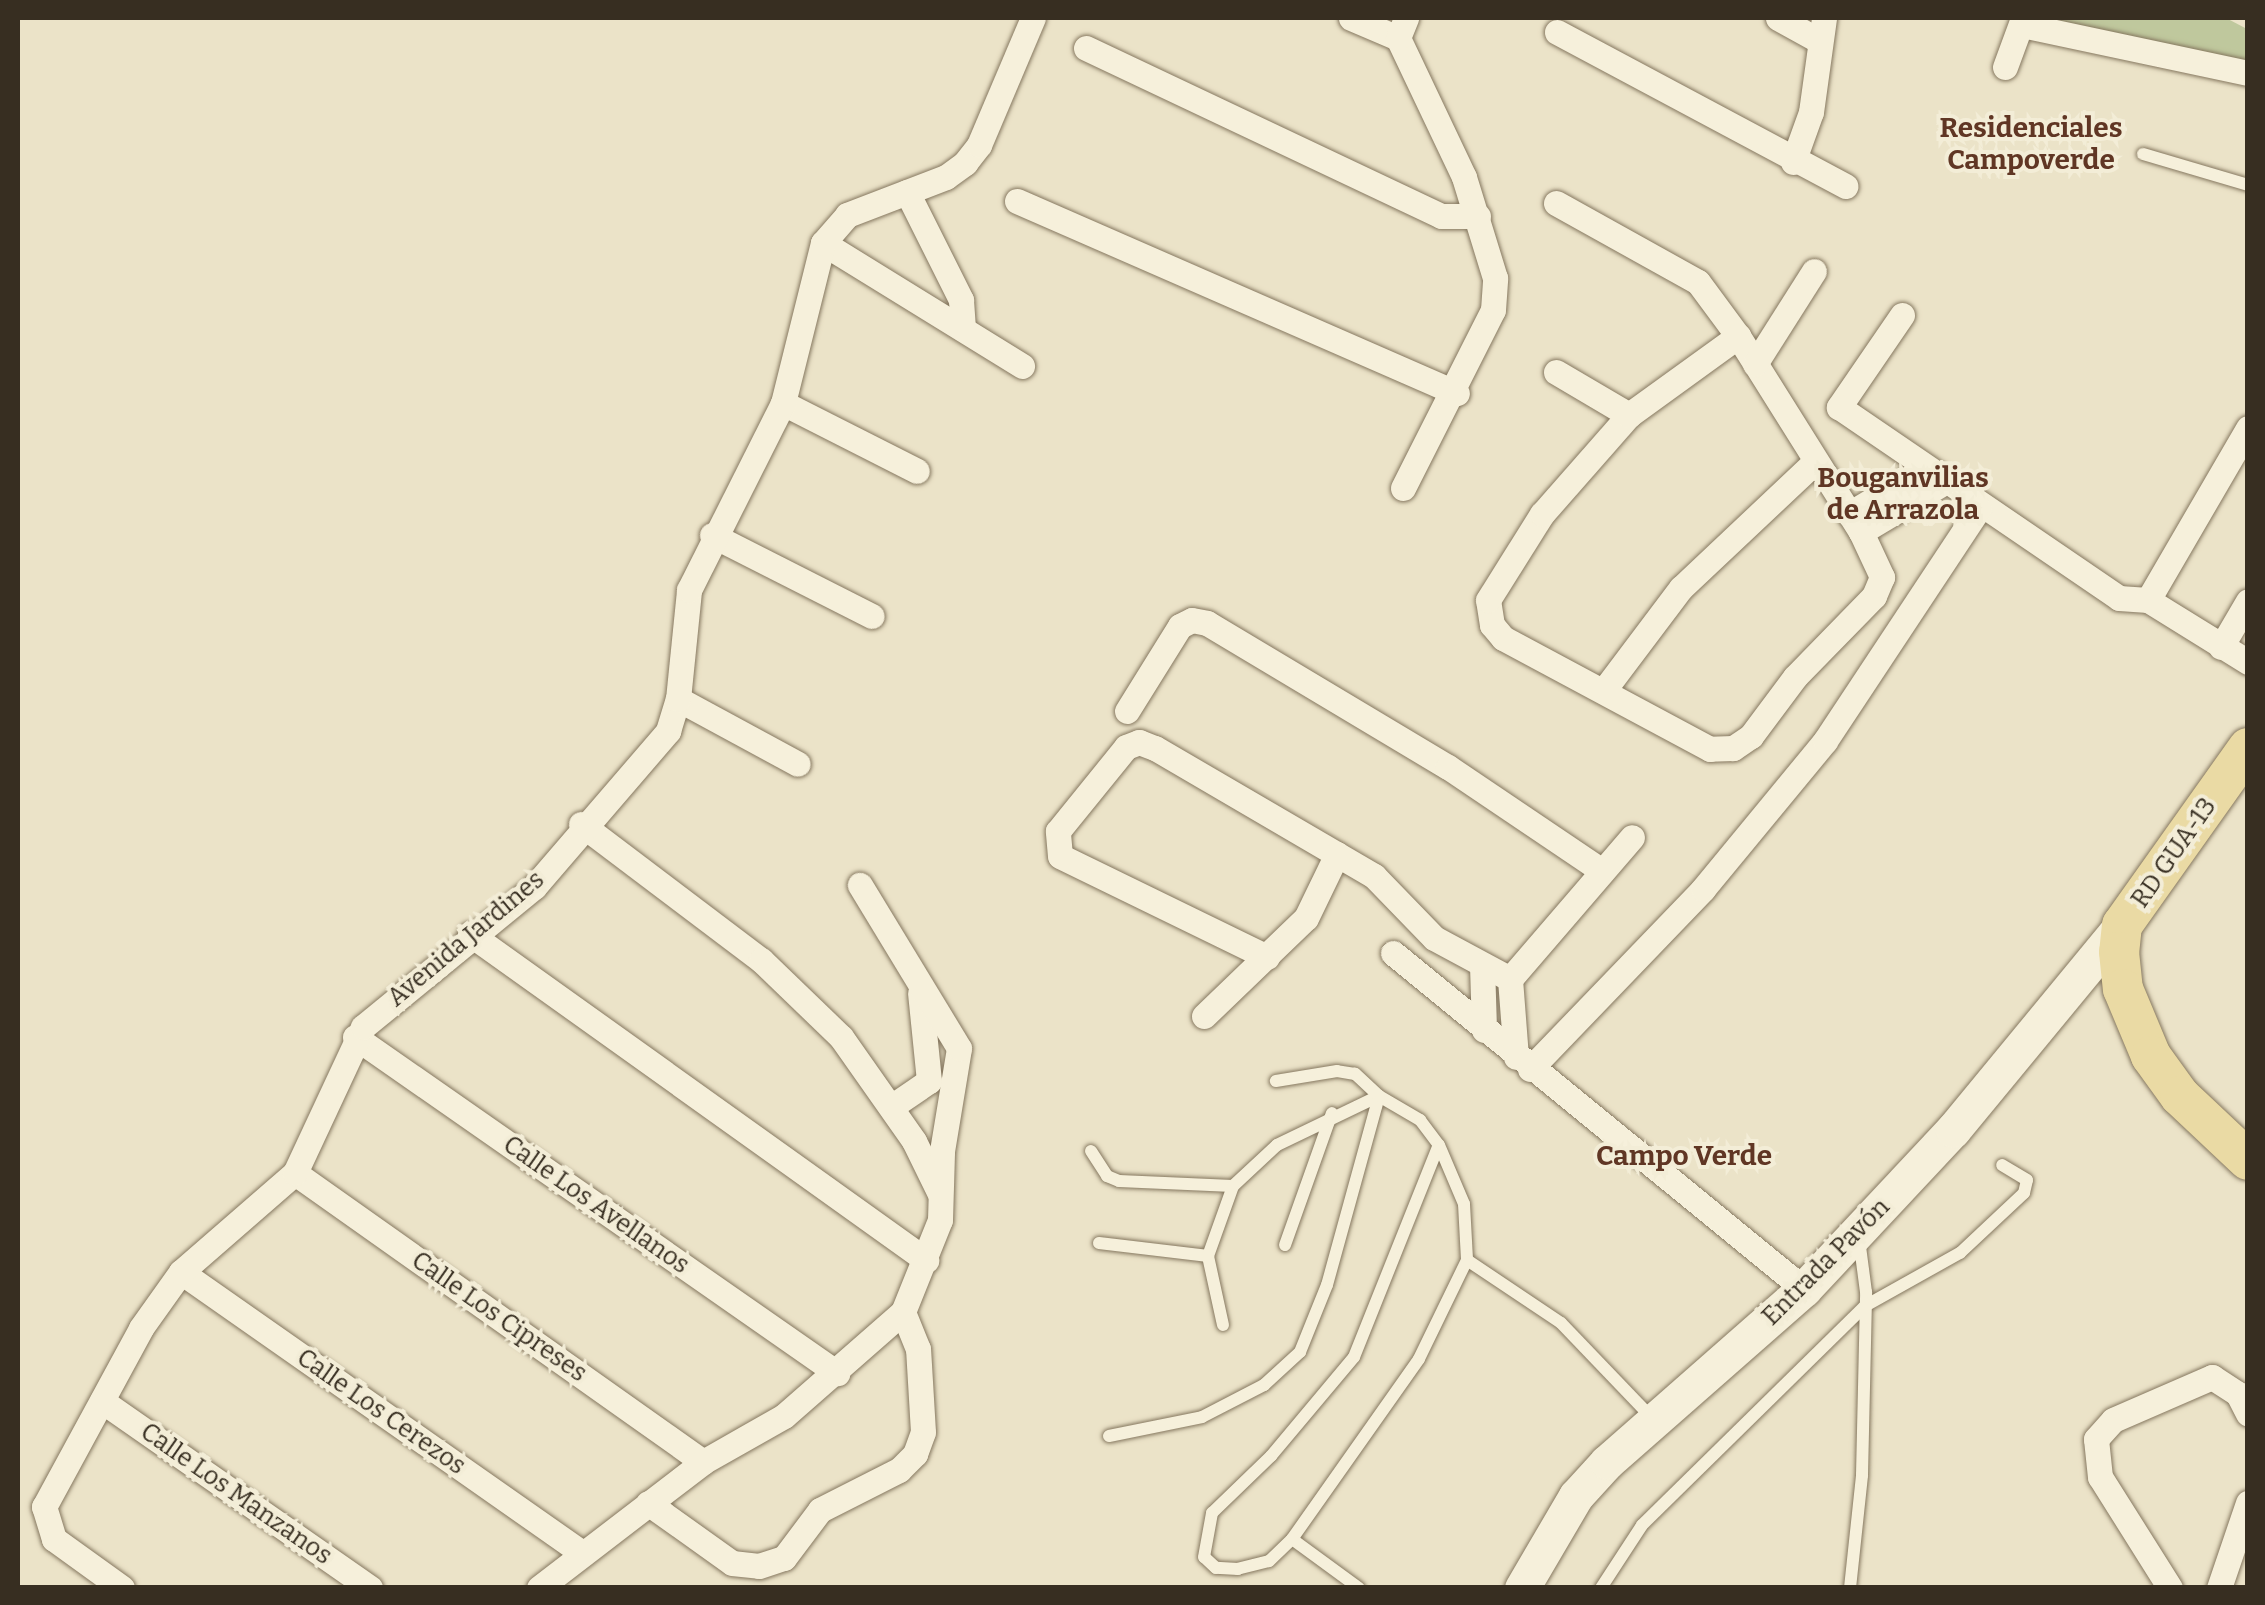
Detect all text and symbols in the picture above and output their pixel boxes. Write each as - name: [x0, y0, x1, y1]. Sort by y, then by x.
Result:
- district label: Residenciales Campoverde: [1940, 111, 2122, 177]
- district label: Bouganvilias de Arrazola: [1817, 461, 1989, 527]
- street label: RD GUA-13: [2125, 792, 2223, 914]
- street label: Avenida Jardines: [382, 865, 550, 1013]
- street label: Calle Los Avellanos: [497, 1130, 695, 1280]
- district label: Campo Verde: [1596, 1139, 1772, 1173]
- street label: Entrada Pavón: [1756, 1192, 1896, 1332]
- street label: Calle Los Cipreses: [406, 1245, 592, 1389]
- street label: Calle Los Cerezos: [291, 1343, 471, 1481]
- street label: Calle Los Manzanos: [135, 1417, 337, 1571]

